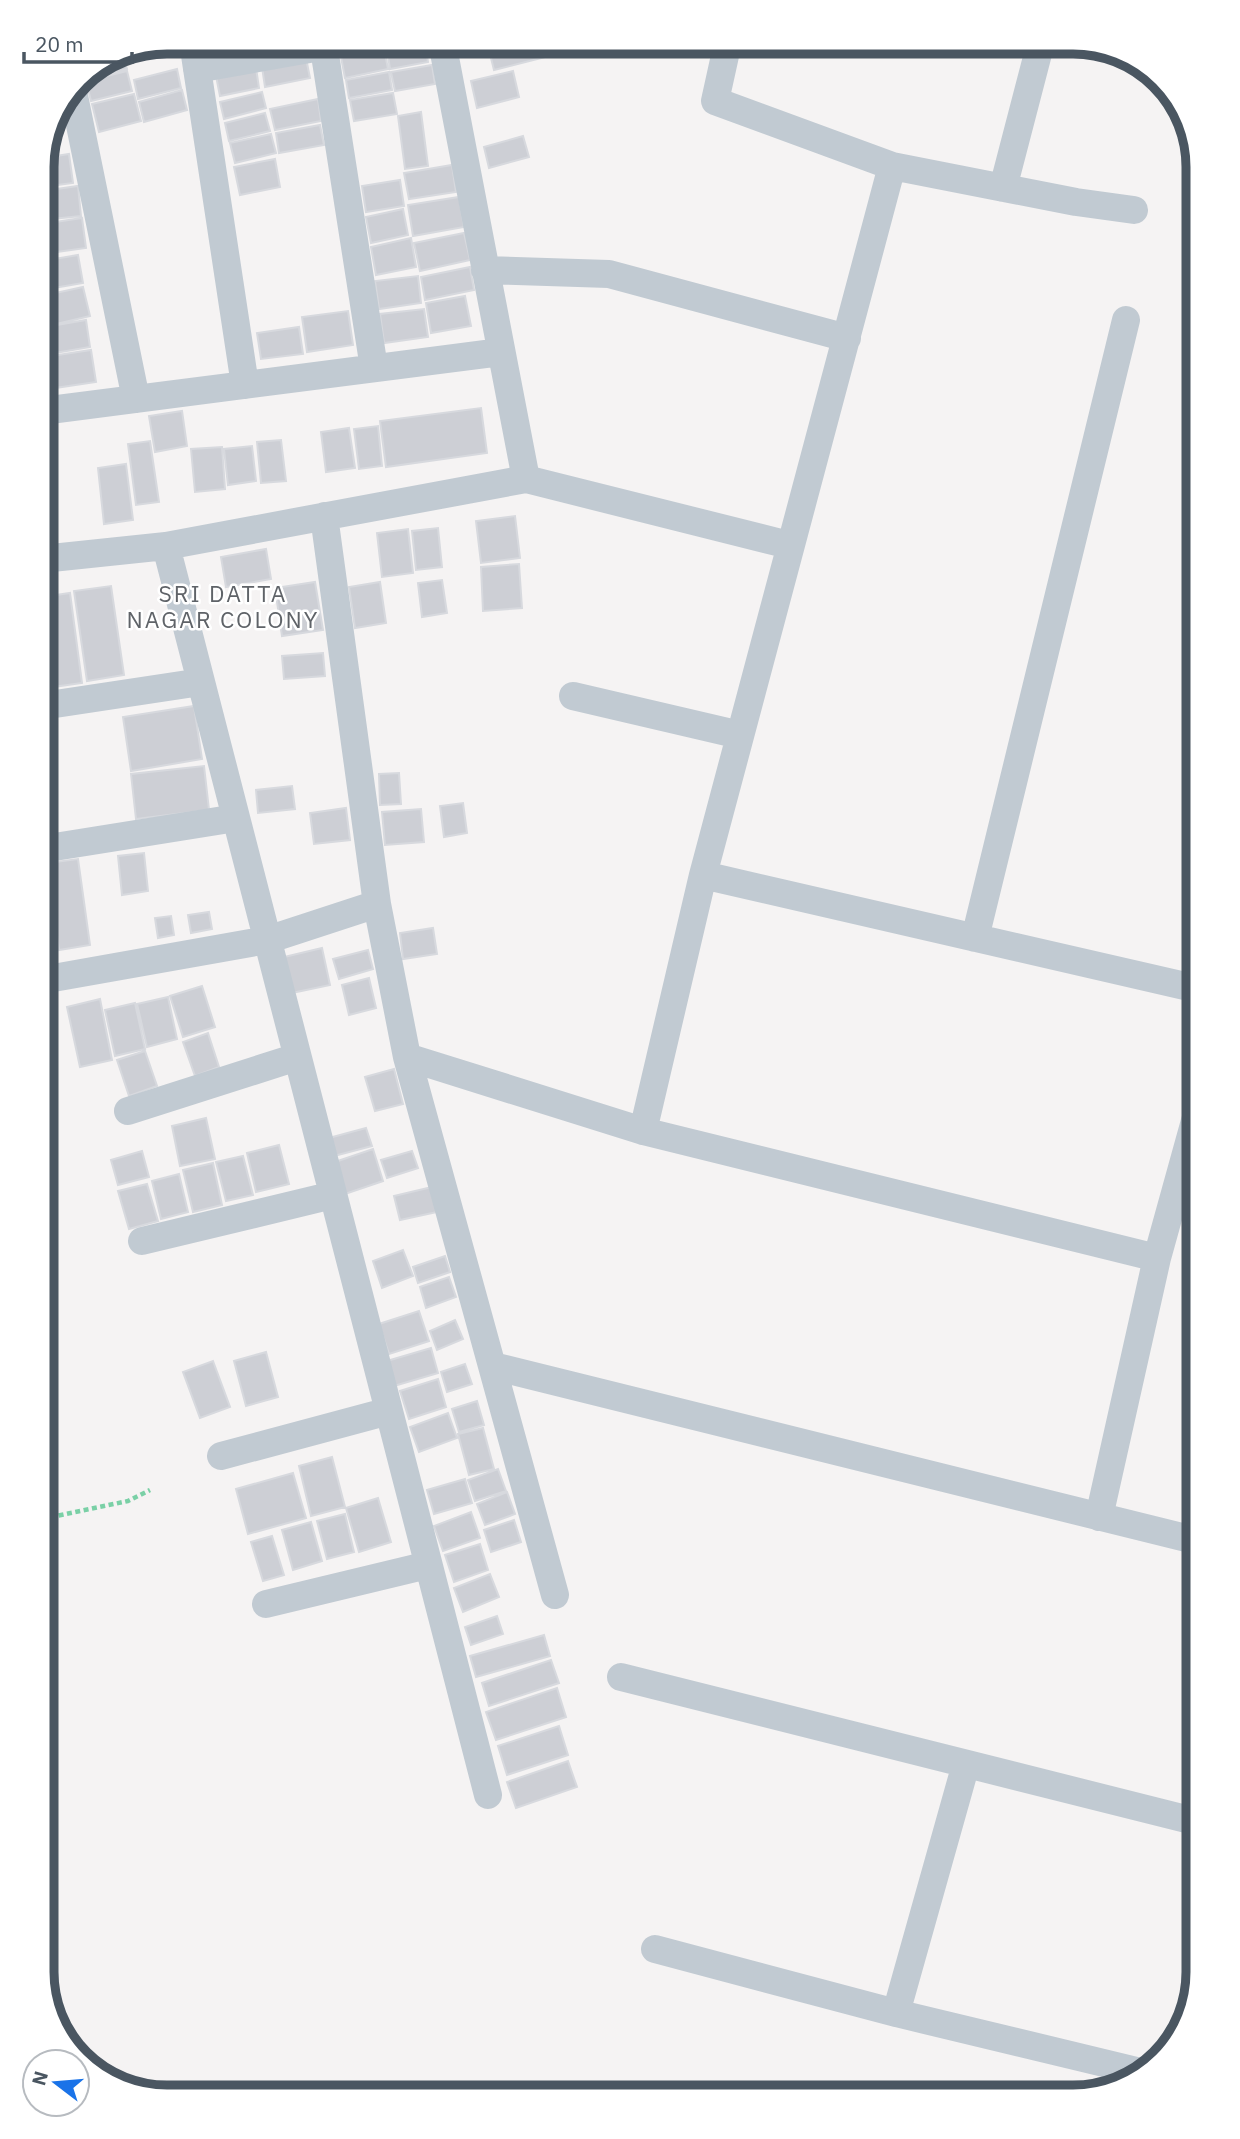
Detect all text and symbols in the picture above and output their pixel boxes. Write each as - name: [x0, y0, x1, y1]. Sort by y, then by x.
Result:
- scale bar: [24, 21, 133, 65]
- text: 20 m: [35, 30, 84, 58]
- district label: SRI DATTA NAGAR COLONY: [127, 578, 319, 634]
- north arrow: [21, 2048, 91, 2118]
- text: N: [26, 2068, 53, 2088]

